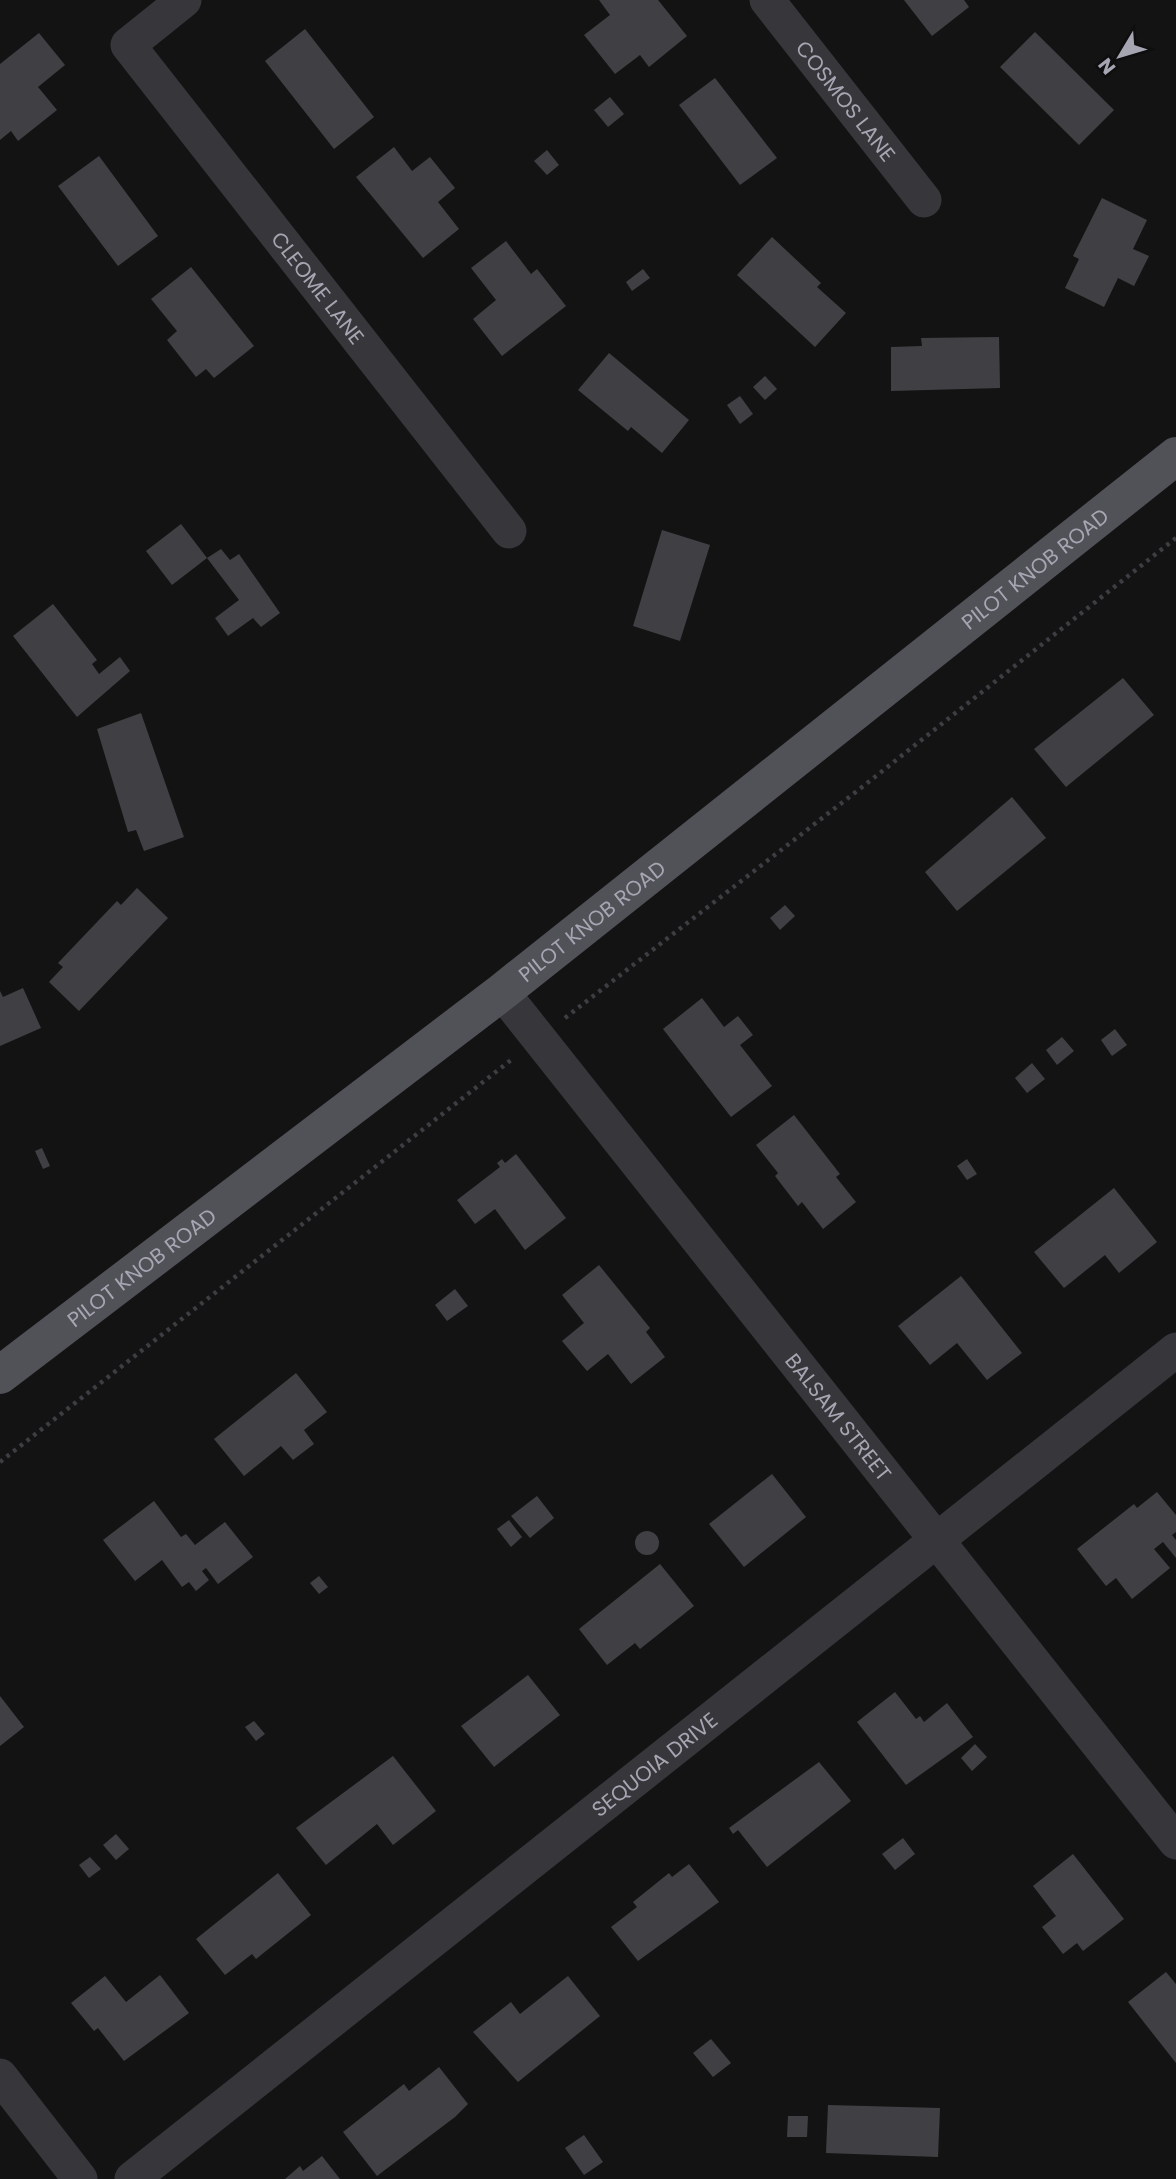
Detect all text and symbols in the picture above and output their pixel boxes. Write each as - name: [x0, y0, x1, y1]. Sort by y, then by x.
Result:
- north arrow: [1085, 21, 1155, 91]
- street label: COSMOS LANE: [789, 34, 903, 167]
- text: N: [1092, 52, 1122, 80]
- street label: CLEOME LANE: [265, 225, 371, 350]
- street label: PILOT KNOB ROAD: [955, 501, 1114, 636]
- street label: PILOT KNOB ROAD: [512, 853, 671, 988]
- street label: PILOT KNOB ROAD: [61, 1201, 222, 1333]
- street label: BALSAM STREET: [779, 1347, 898, 1487]
- street label: SEQUOIA DRIVE: [585, 1705, 723, 1823]

